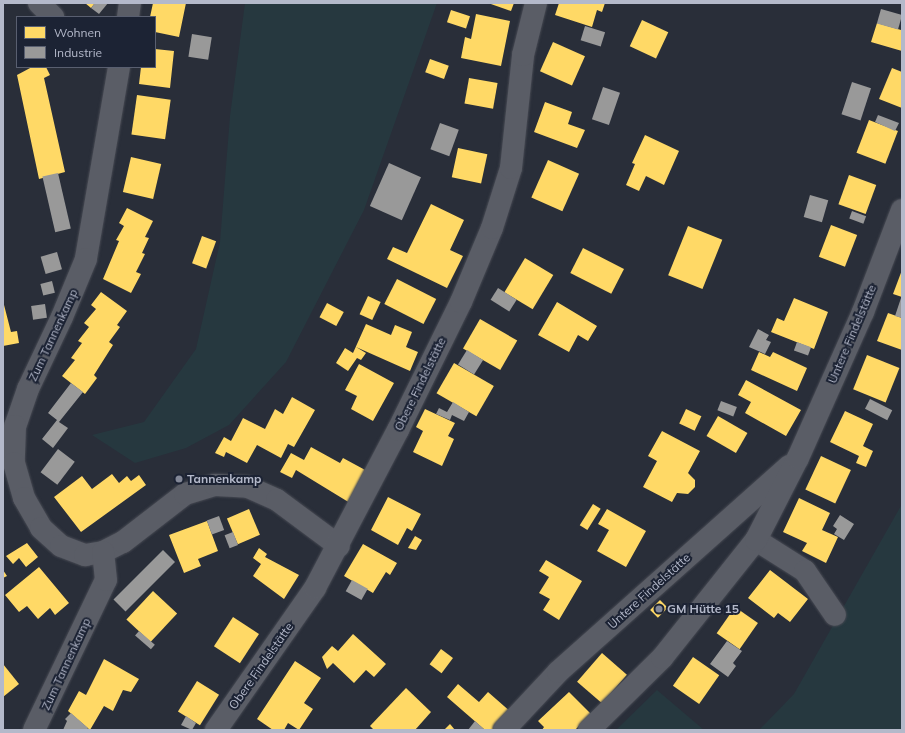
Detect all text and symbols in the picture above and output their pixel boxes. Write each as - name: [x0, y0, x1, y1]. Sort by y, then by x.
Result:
- legend: [16, 16, 156, 68]
- text: Wohnen: [54, 25, 101, 40]
- text: Industrie: [54, 45, 102, 60]
- street label: Untere Findelstätte: [825, 283, 879, 385]
- street label: Zum Tannenkamp: [25, 287, 81, 383]
- street label: Obere Findelstätte: [391, 335, 449, 433]
- place label: Tannenkamp: [187, 472, 261, 486]
- marker: Tannenkamp: [174, 474, 184, 484]
- street label: Untere Findelstätte: [605, 550, 693, 632]
- place label: GM Hütte 15: [667, 602, 739, 616]
- marker: GM Hütte 15: [654, 604, 664, 614]
- street label: Zum Tannenkamp: [38, 616, 94, 712]
- street label: Obere Findelstätte: [226, 620, 296, 712]

